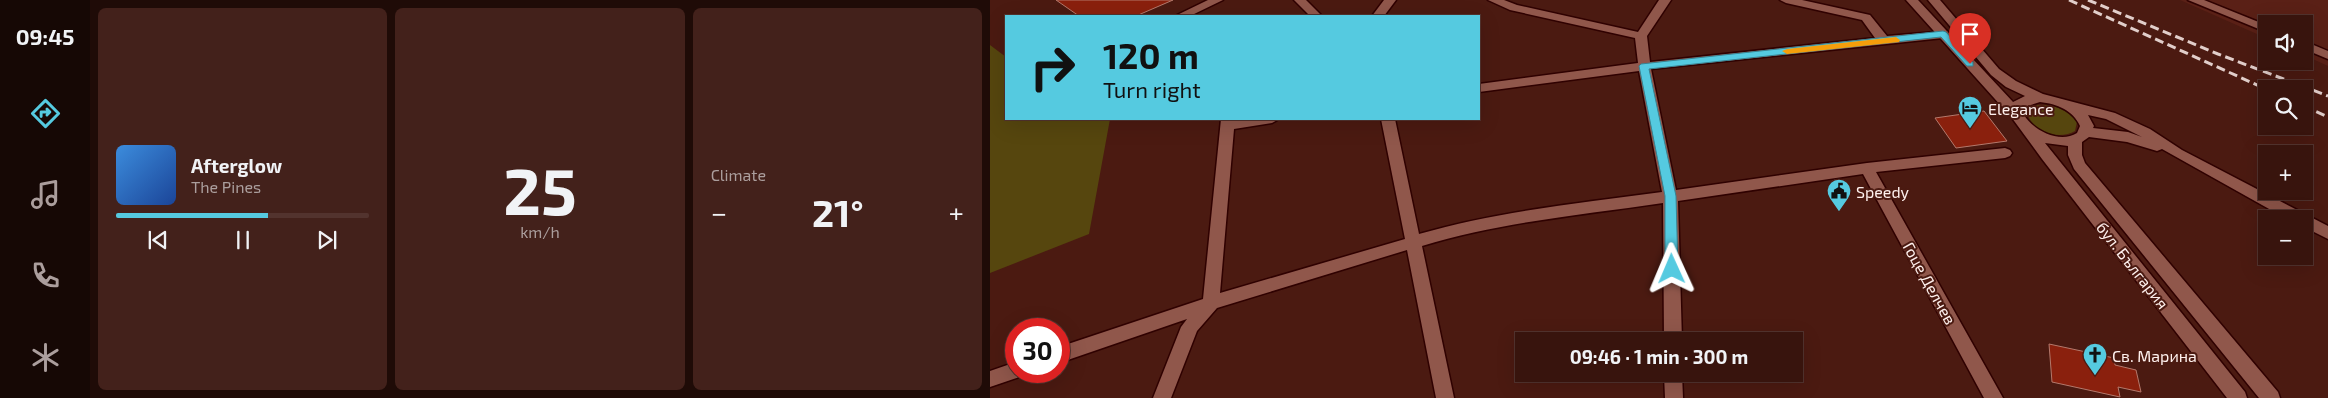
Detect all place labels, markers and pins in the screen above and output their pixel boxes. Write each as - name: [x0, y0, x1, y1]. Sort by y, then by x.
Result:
- pin: [1949, 13, 1991, 64]
- hotel icon: Elegance: [1957, 95, 1983, 129]
- place label: Elegance: [1988, 99, 2054, 118]
- public building icon: Speedy: [1826, 178, 1852, 212]
- place label: Speedy: [1856, 182, 1910, 201]
- church icon: Св. Марина: [2082, 342, 2108, 376]
- place label: Св. Марина: [2112, 346, 2197, 365]

